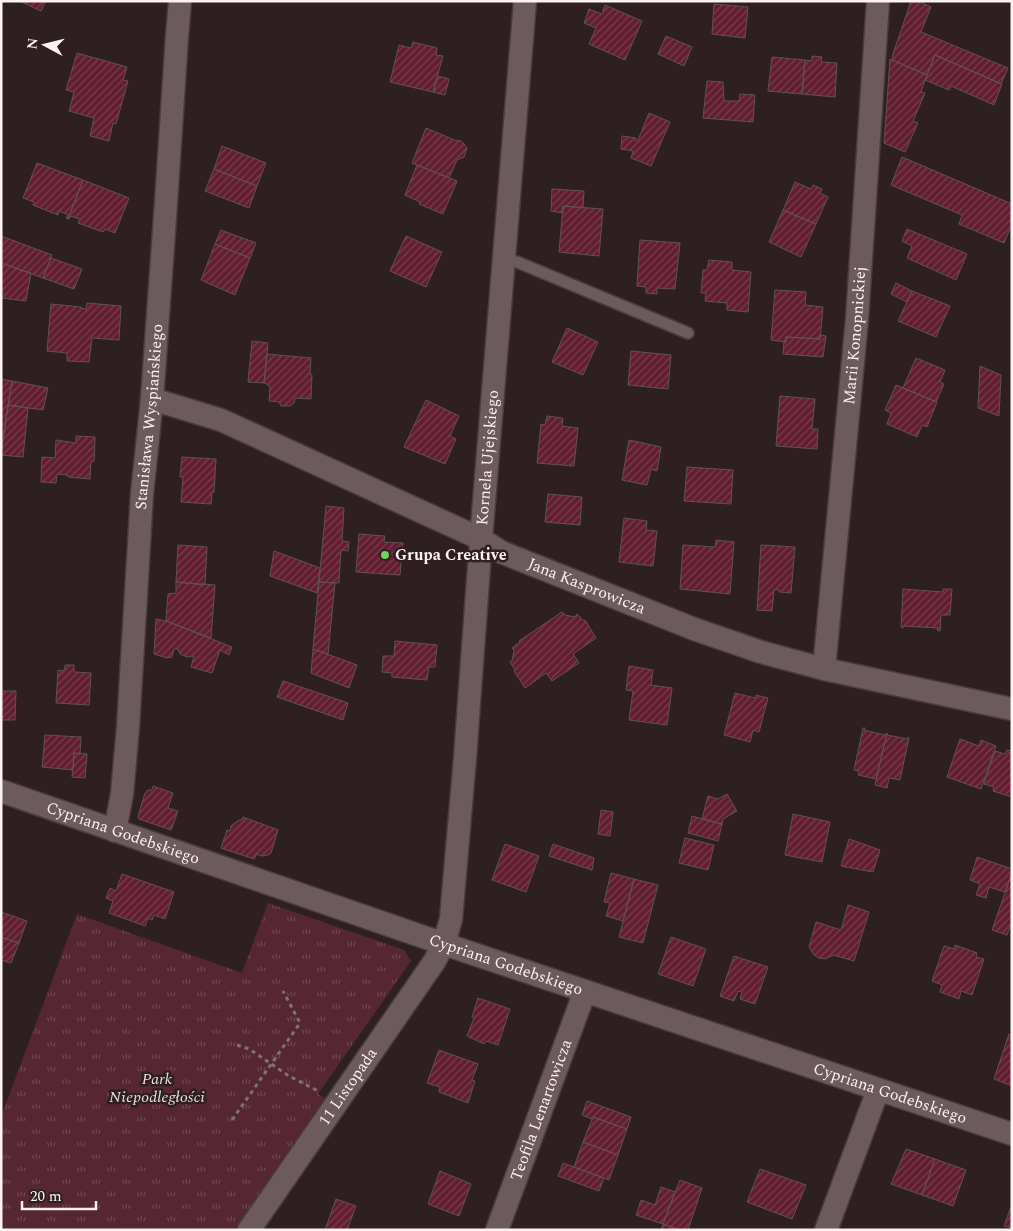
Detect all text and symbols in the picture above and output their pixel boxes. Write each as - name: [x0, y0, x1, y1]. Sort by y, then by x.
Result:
- north arrow: [20, 20, 70, 70]
- text: N: [21, 37, 44, 50]
- street label: Marii Konopnickiej: [837, 265, 872, 406]
- street label: Stanisława Wyspiańskiego: [129, 323, 169, 510]
- street label: Kornela Ujejskiego: [470, 389, 505, 526]
- place label: Grupa Creative: [395, 543, 507, 567]
- marker: Grupa Creative: [379, 549, 391, 561]
- street label: Jana Kasprowicza: [524, 552, 649, 620]
- street label: Cypriana Godebskiego: [43, 796, 203, 871]
- street label: Cypriana Godebskiego: [426, 928, 586, 1002]
- street label: Teofila Lenartowicza: [504, 1036, 578, 1184]
- street label: 11 Listopada: [312, 1043, 383, 1131]
- street label: Cypriana Godebskiego: [810, 1056, 970, 1130]
- park label: Park Niepodległości: [109, 1067, 205, 1109]
- scale bar: [22, 1178, 96, 1210]
- text: 20 m: [30, 1185, 62, 1208]

